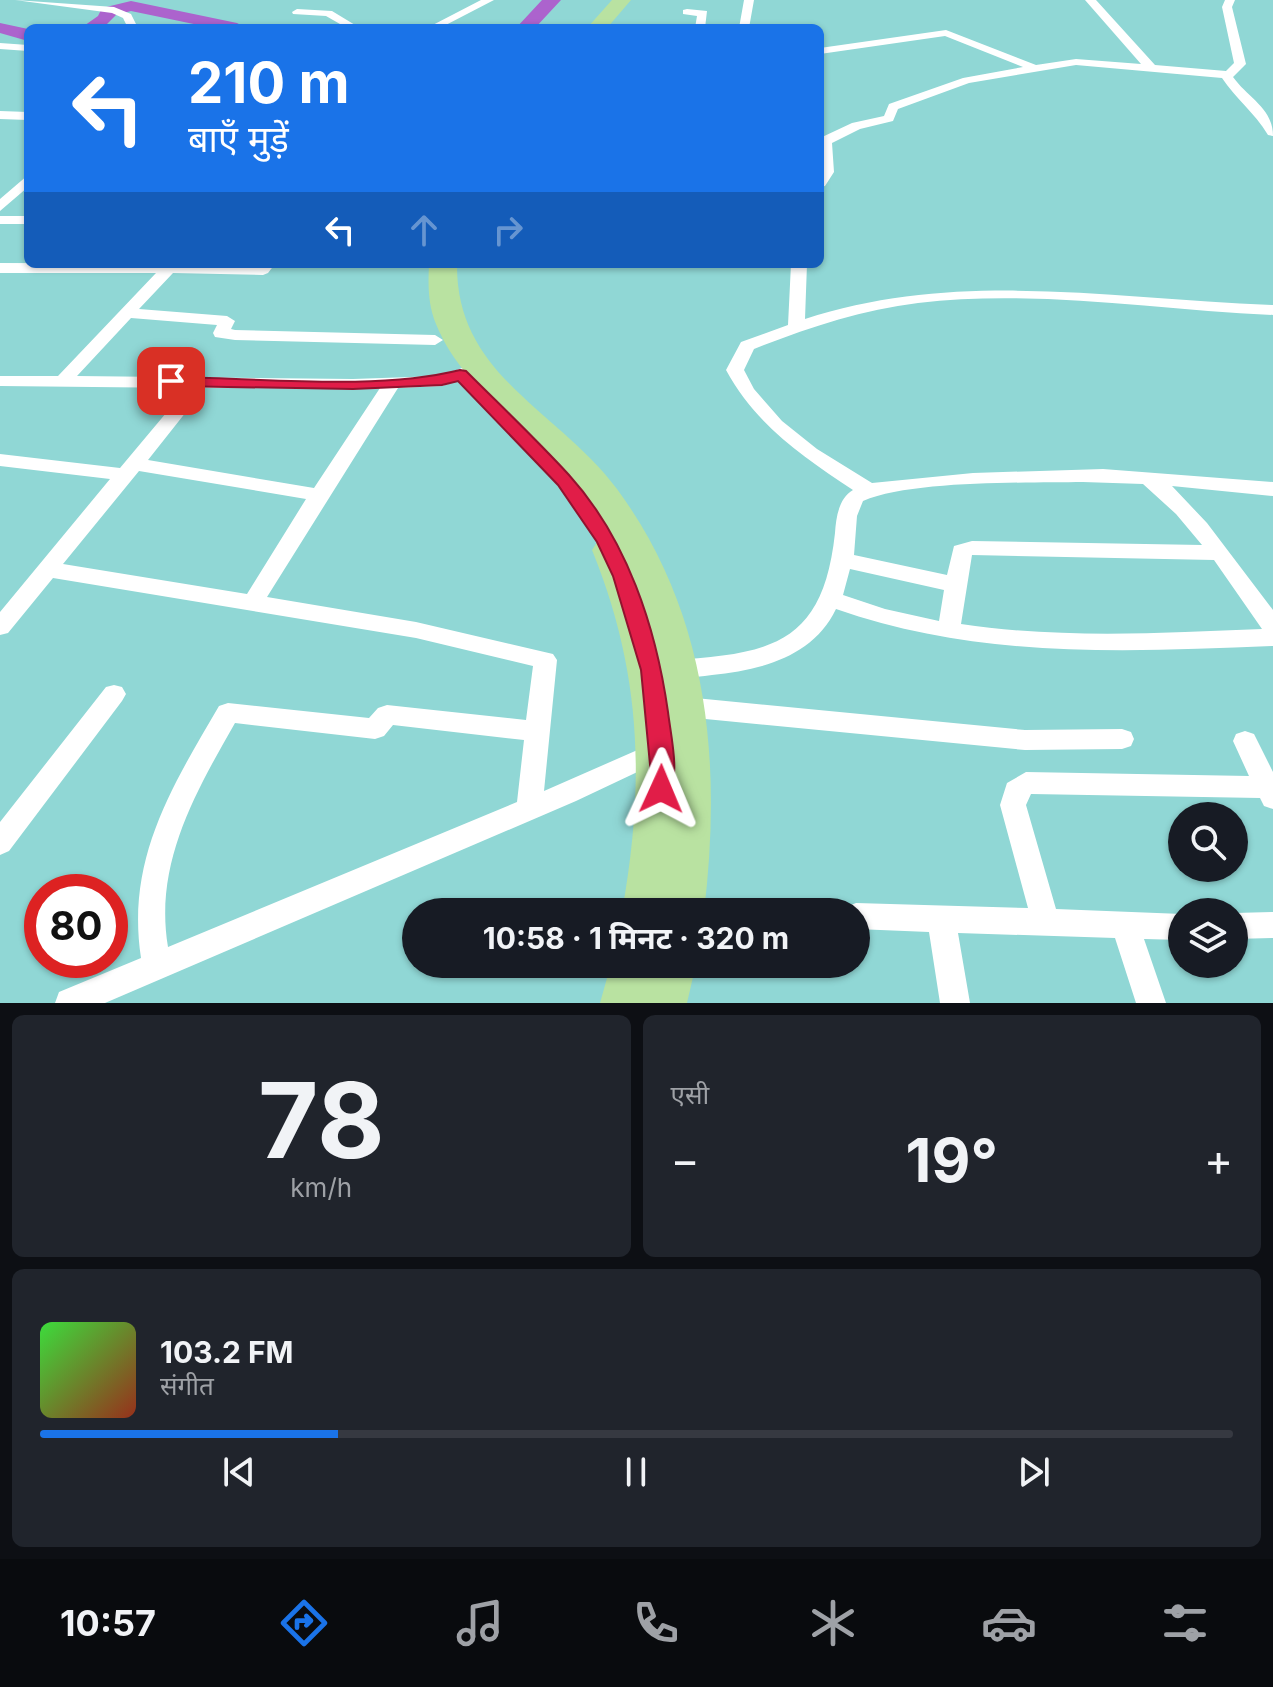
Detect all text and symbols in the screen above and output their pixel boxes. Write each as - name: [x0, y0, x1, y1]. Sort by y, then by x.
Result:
- text: 210 m: [188, 49, 350, 117]
- icon: left: [56, 56, 160, 160]
- text: बाएँ मुड़ें: [188, 117, 289, 161]
- icon: left: [318, 208, 362, 252]
- icon: ahead: [402, 208, 446, 252]
- icon: right: [486, 208, 530, 252]
- pin: [137, 347, 205, 415]
- icon: arrive: [149, 359, 193, 403]
- position arrow: [619, 747, 703, 831]
- map controls: [1168, 802, 1248, 978]
- button: search: [1168, 802, 1248, 882]
- speed limit sign: 80: [24, 874, 128, 978]
- button: layers: [1168, 898, 1248, 978]
- text: 10:58 · 1 मिनट · 320 m: [483, 920, 789, 956]
- text: 78: [258, 1057, 385, 1183]
- text: एसी: [671, 1079, 709, 1110]
- text: 19°: [906, 1124, 998, 1196]
- text: −: [671, 1133, 700, 1187]
- text: +: [1204, 1133, 1233, 1187]
- text: km/h: [290, 1172, 352, 1203]
- text: 103.2 FM: [160, 1334, 293, 1370]
- text: संगीत: [160, 1370, 214, 1401]
- icon: previous: [217, 1450, 261, 1494]
- icon: pause: [614, 1450, 658, 1494]
- icon: next: [1012, 1450, 1056, 1494]
- icon: directions: [276, 1595, 332, 1651]
- icon: music: [452, 1595, 508, 1651]
- icon: phone: [628, 1595, 684, 1651]
- icon: climate: [805, 1595, 861, 1651]
- icon: car: [981, 1595, 1037, 1651]
- icon: filters: [1157, 1595, 1213, 1651]
- text: 10:57: [60, 1601, 156, 1645]

